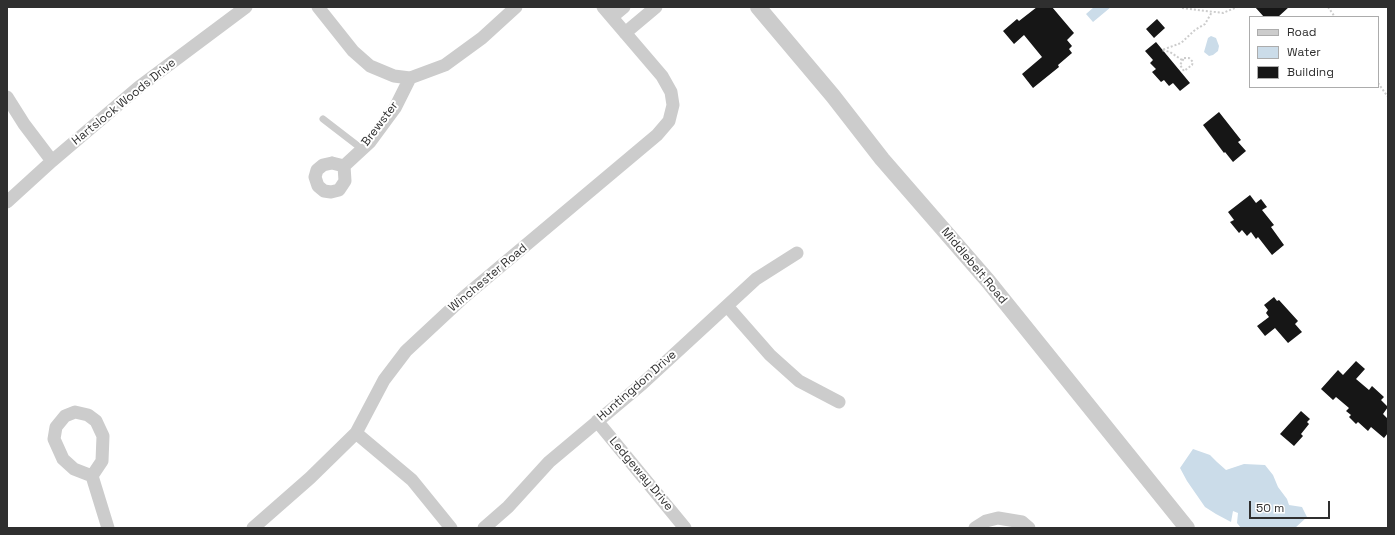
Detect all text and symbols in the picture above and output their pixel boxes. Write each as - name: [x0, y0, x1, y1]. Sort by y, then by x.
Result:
- legend: [1249, 16, 1379, 88]
- text: Road: [1287, 24, 1316, 40]
- text: Water: [1287, 44, 1321, 60]
- street label: Hartslock Woods Drive: [69, 56, 179, 148]
- text: Building: [1287, 64, 1334, 80]
- street label: Brewster: [359, 99, 401, 149]
- street label: Middlebelt Road: [938, 225, 1010, 307]
- street label: Winchester Road: [446, 241, 530, 315]
- street label: Huntingdon Drive: [594, 348, 680, 424]
- street label: Ledgeway Drive: [606, 434, 676, 514]
- scale bar: [1251, 493, 1332, 519]
- text: 50 m: [1256, 500, 1284, 516]

